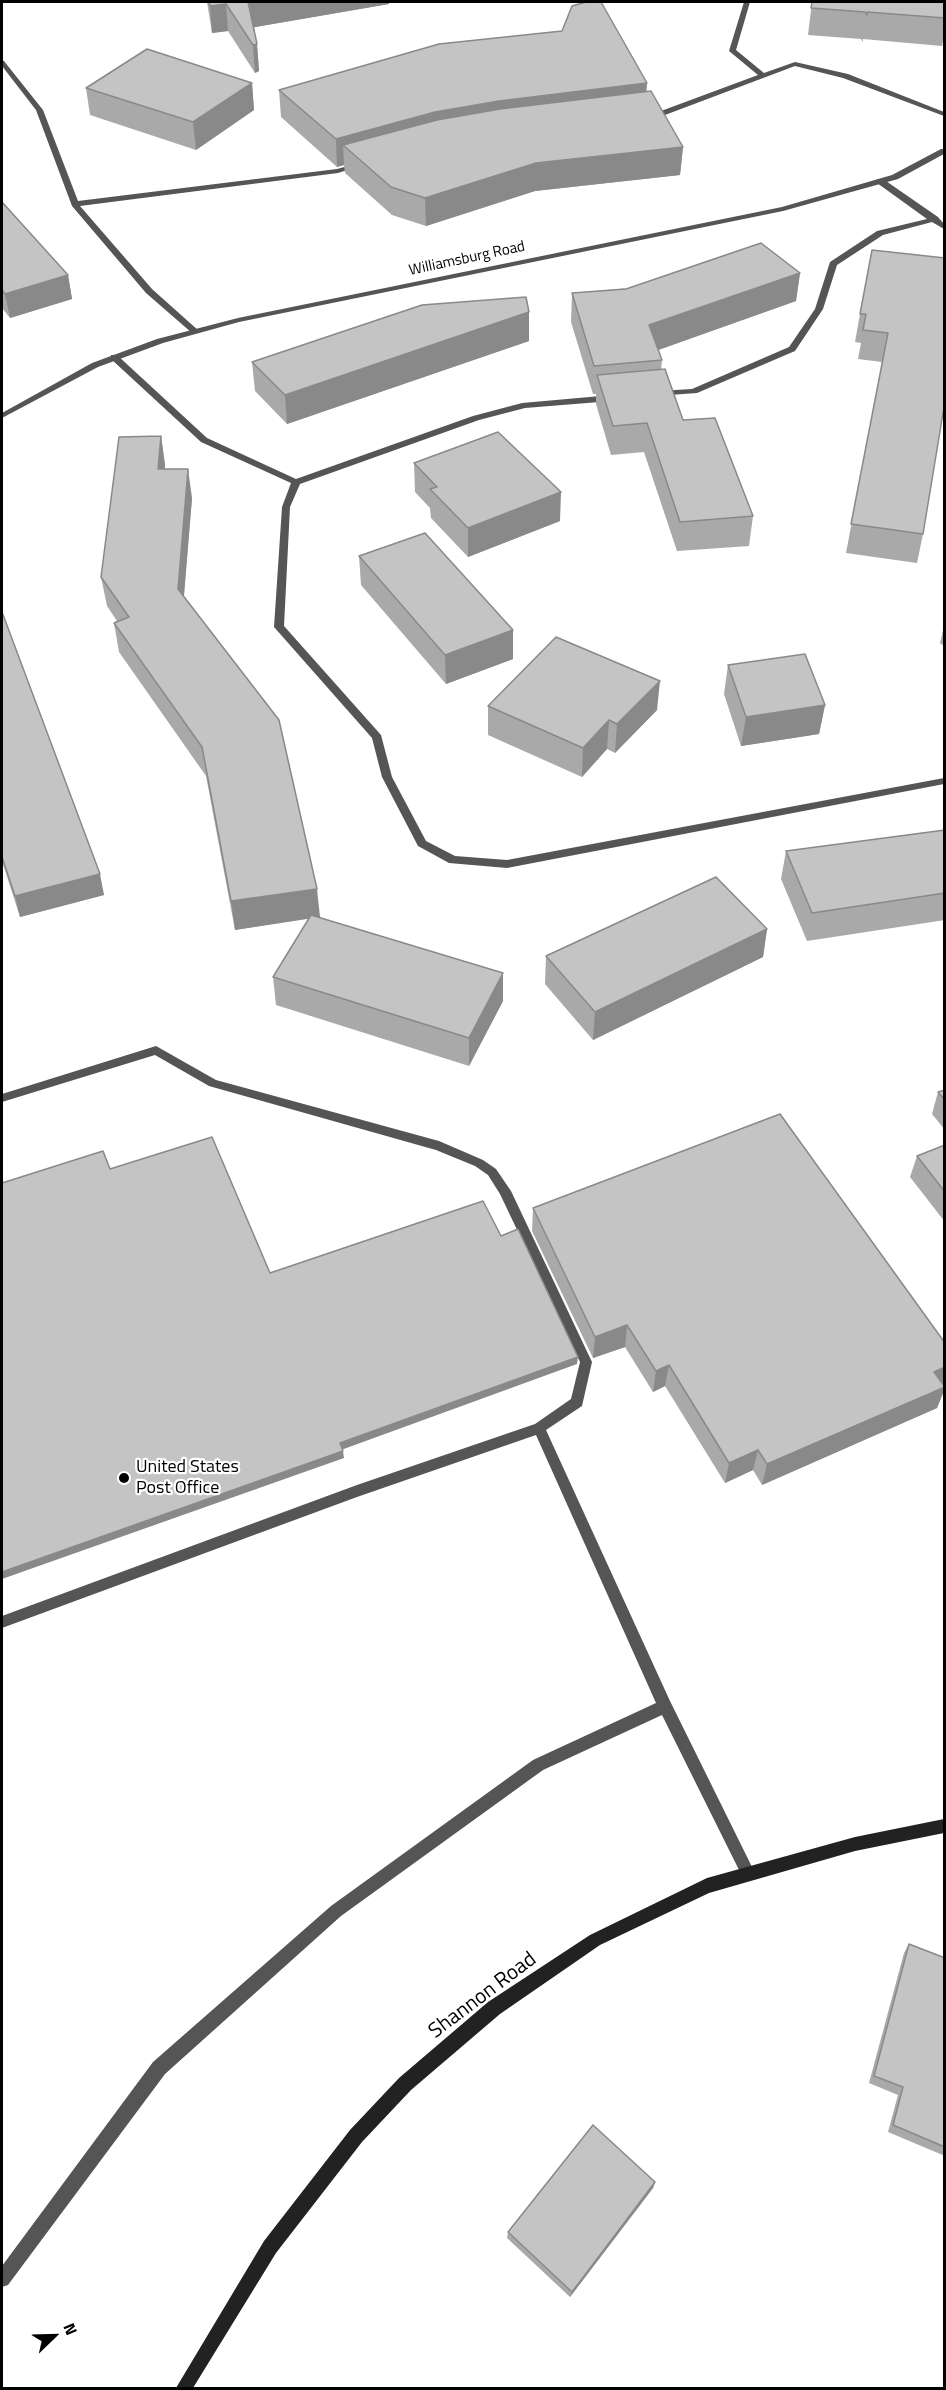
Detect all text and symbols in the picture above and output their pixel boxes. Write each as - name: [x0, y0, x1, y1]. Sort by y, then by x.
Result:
- street label: Williamsburg Road: [407, 238, 527, 280]
- place label: United States Post Office: [136, 1457, 239, 1500]
- marker: United States Post Office: [117, 1471, 131, 1485]
- street label: Shannon Road: [424, 1947, 542, 2045]
- north arrow: [24, 2306, 84, 2366]
- text: N: [57, 2319, 84, 2339]

